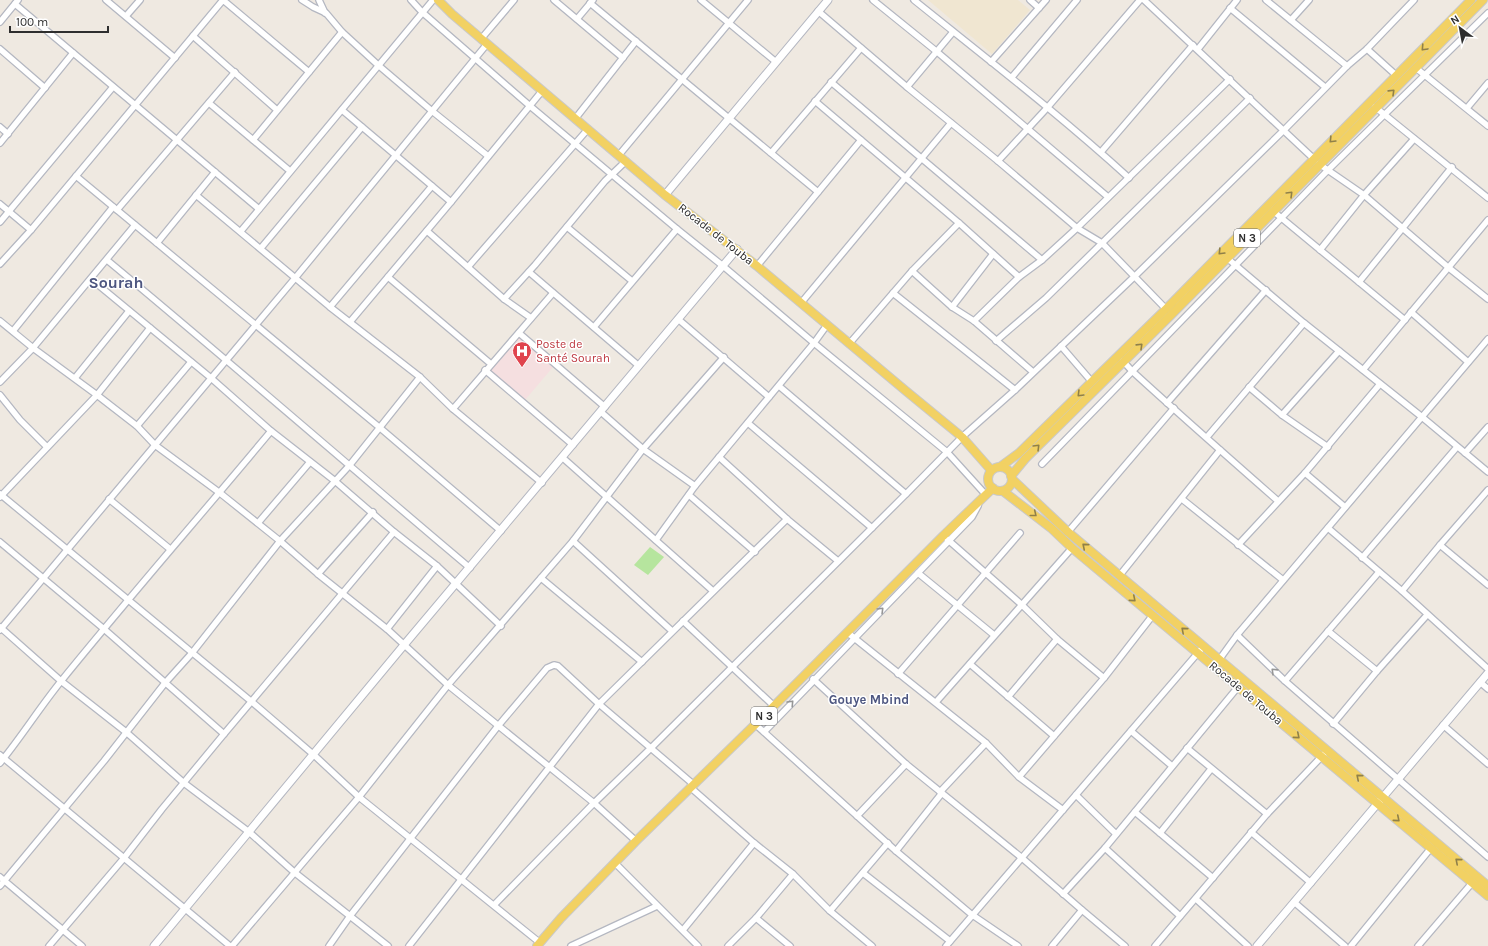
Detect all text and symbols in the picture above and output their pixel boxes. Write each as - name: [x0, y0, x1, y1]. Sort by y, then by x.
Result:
- scale bar: [10, 8, 108, 34]
- north arrow: [1440, 8, 1480, 48]
- text: N: [1448, 12, 1462, 28]
- text: 100 m: [16, 15, 48, 29]
- one-way arrow: [1422, 43, 1429, 51]
- one-way arrow: [1387, 89, 1395, 96]
- one-way arrow: [1329, 135, 1337, 143]
- one-way arrow: [1285, 191, 1293, 199]
- street label: Rocade de Touba: [676, 200, 756, 268]
- road number: N 3: [1234, 229, 1260, 247]
- one-way arrow: [1219, 247, 1226, 255]
- district label: Sourah: [89, 273, 143, 292]
- place label: Poste de Santé Sourah: [536, 337, 610, 365]
- hospital icon: Poste de Santé Sourah: [511, 340, 533, 368]
- one-way arrow: [1135, 343, 1142, 350]
- one-way arrow: [1077, 389, 1085, 397]
- one-way arrow: [1032, 444, 1040, 452]
- one-way arrow: [1030, 510, 1037, 517]
- one-way arrow: [1083, 543, 1090, 550]
- one-way arrow: [1128, 594, 1136, 601]
- one-way arrow: [877, 607, 884, 615]
- one-way arrow: [1181, 628, 1189, 635]
- street label: Rocade de Touba: [1206, 658, 1286, 728]
- one-way arrow: [1271, 668, 1279, 676]
- district label: Gouye Mbind: [829, 692, 909, 707]
- one-way arrow: [786, 700, 794, 708]
- road number: N 3: [751, 707, 777, 725]
- one-way arrow: [1293, 731, 1300, 738]
- one-way arrow: [1356, 775, 1363, 782]
- one-way arrow: [1392, 815, 1400, 822]
- one-way arrow: [1456, 858, 1463, 865]

